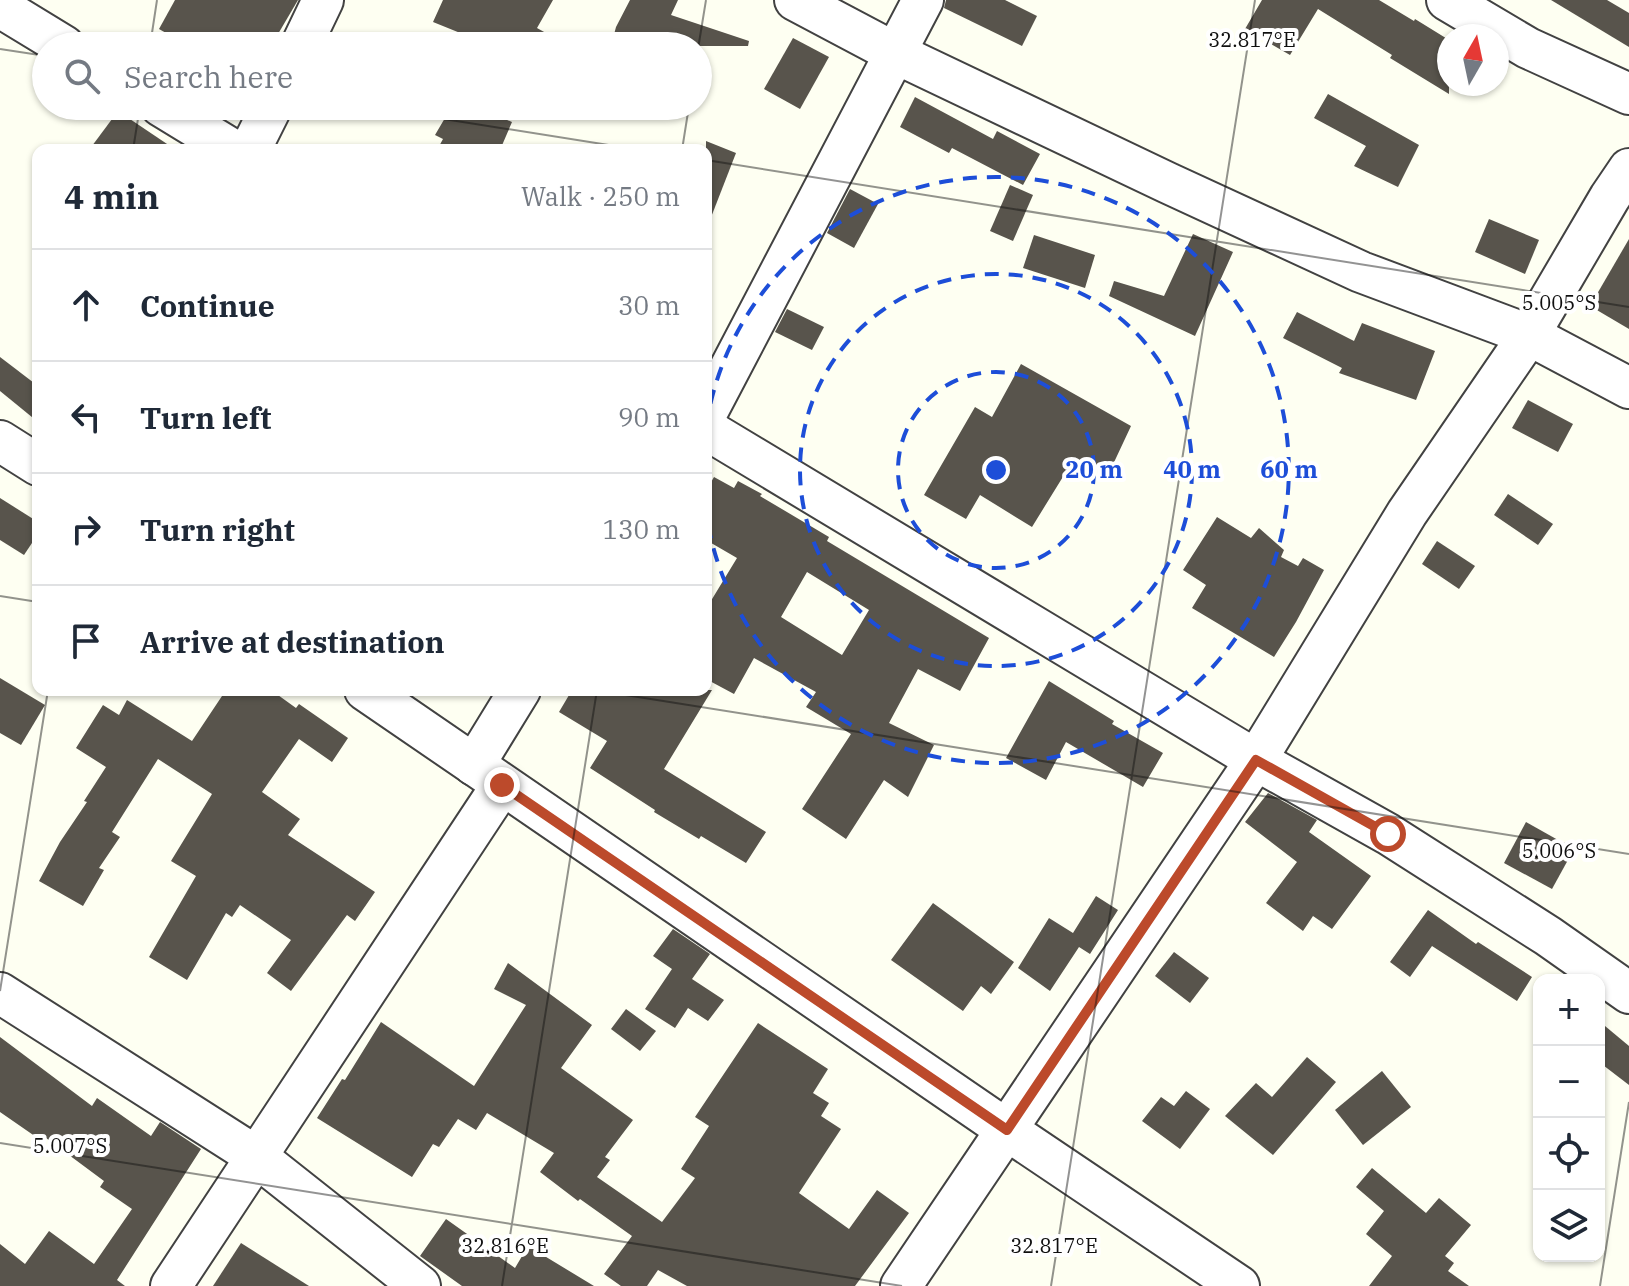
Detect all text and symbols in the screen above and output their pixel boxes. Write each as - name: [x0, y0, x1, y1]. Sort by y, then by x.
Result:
- north arrow: [1437, 24, 1509, 96]
- text: 32.817°E: [1208, 26, 1296, 53]
- search box: [32, 32, 712, 120]
- icon: search: [60, 54, 104, 98]
- text: Search here: [124, 57, 293, 96]
- text: 4 min: [64, 174, 159, 218]
- text: Walk · 250 m: [521, 179, 680, 213]
- icon: ahead: [64, 283, 108, 327]
- text: Continue: [140, 286, 275, 325]
- text: 30 m: [618, 288, 680, 322]
- text: 5.005°S: [1522, 289, 1596, 316]
- icon: left: [64, 395, 108, 439]
- text: Turn left: [140, 398, 272, 437]
- text: 90 m: [618, 400, 680, 434]
- text: 20 m: [1065, 453, 1123, 485]
- text: 40 m: [1163, 453, 1221, 485]
- text: 60 m: [1260, 453, 1318, 485]
- centre of rings: [982, 456, 1010, 484]
- icon: right: [64, 507, 108, 551]
- text: Turn right: [140, 510, 295, 549]
- text: 130 m: [602, 512, 680, 546]
- icon: arrive: [64, 619, 108, 663]
- text: Arrive at destination: [140, 622, 445, 661]
- route end: [484, 767, 520, 803]
- route start: [1370, 816, 1406, 852]
- text: 5.006°S: [1522, 837, 1596, 864]
- map controls: [1533, 974, 1605, 1262]
- button: +: [1533, 974, 1605, 1046]
- button: −: [1533, 1046, 1605, 1118]
- button: locate: [1533, 1118, 1605, 1190]
- text: 5.007°S: [33, 1132, 107, 1159]
- button: layers: [1533, 1190, 1605, 1262]
- text: 32.816°E: [461, 1232, 549, 1259]
- text: 32.817°E: [1010, 1232, 1098, 1259]

